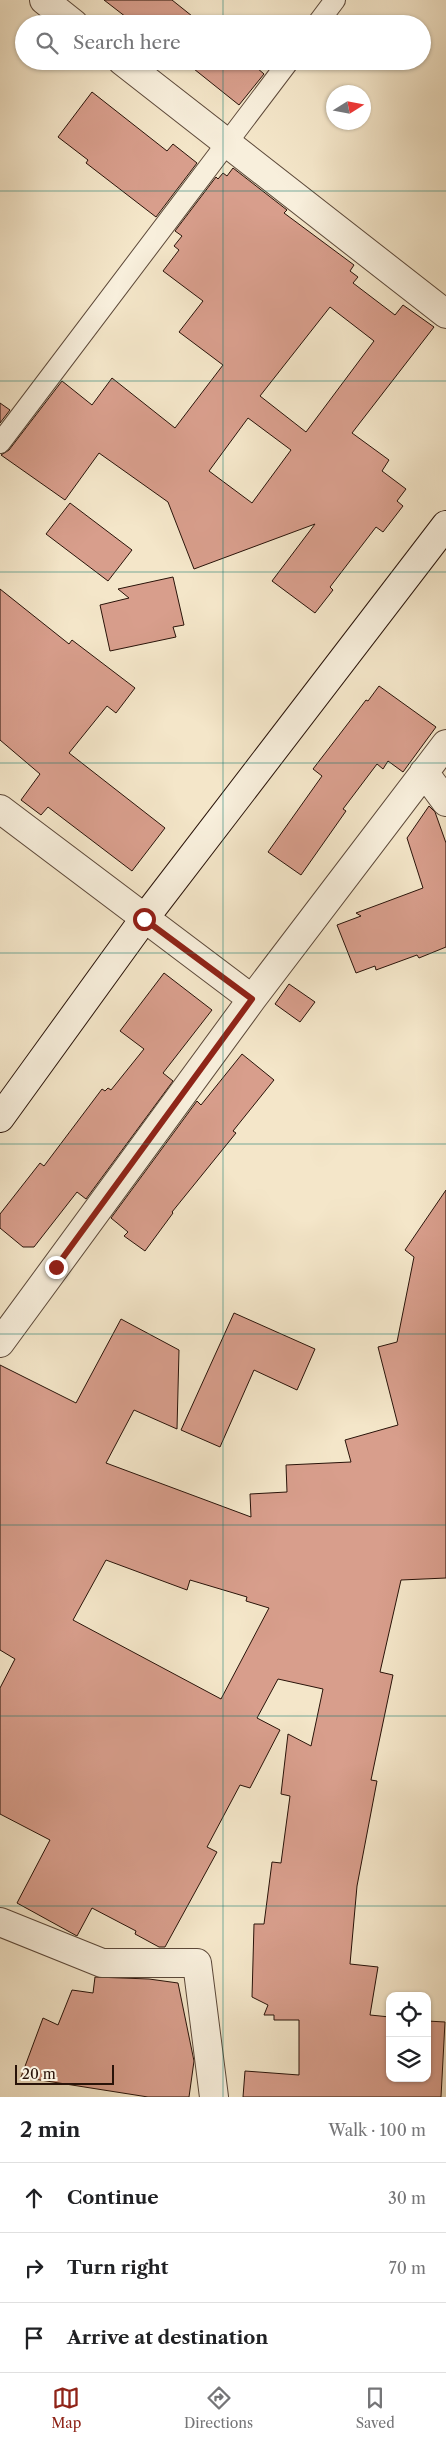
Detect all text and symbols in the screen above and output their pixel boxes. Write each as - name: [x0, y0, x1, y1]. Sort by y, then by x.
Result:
- search box: [15, 15, 431, 70]
- icon: search: [33, 29, 61, 57]
- text: Search here: [73, 31, 181, 54]
- north arrow: [326, 85, 371, 130]
- route start: [133, 908, 156, 931]
- route end: [45, 1256, 68, 1279]
- map controls: [386, 1992, 431, 2082]
- button: locate: [386, 1992, 431, 2037]
- button: layers: [386, 2037, 431, 2082]
- scale bar: [15, 2062, 114, 2085]
- text: 20 m: [22, 2065, 56, 2083]
- text: 2 min: [20, 2117, 80, 2142]
- text: Walk · 100 m: [329, 2120, 426, 2140]
- icon: ahead: [20, 2184, 48, 2212]
- text: Continue: [67, 2186, 159, 2209]
- text: 30 m: [388, 2188, 426, 2208]
- icon: right: [20, 2254, 48, 2282]
- text: Turn right: [67, 2256, 168, 2279]
- text: 70 m: [389, 2258, 426, 2278]
- icon: arrive: [20, 2324, 48, 2352]
- text: Arrive at destination: [67, 2326, 268, 2349]
- tab: Map: [51, 2384, 81, 2432]
- tab: Directions: [184, 2384, 253, 2432]
- tab: Saved: [356, 2384, 395, 2432]

